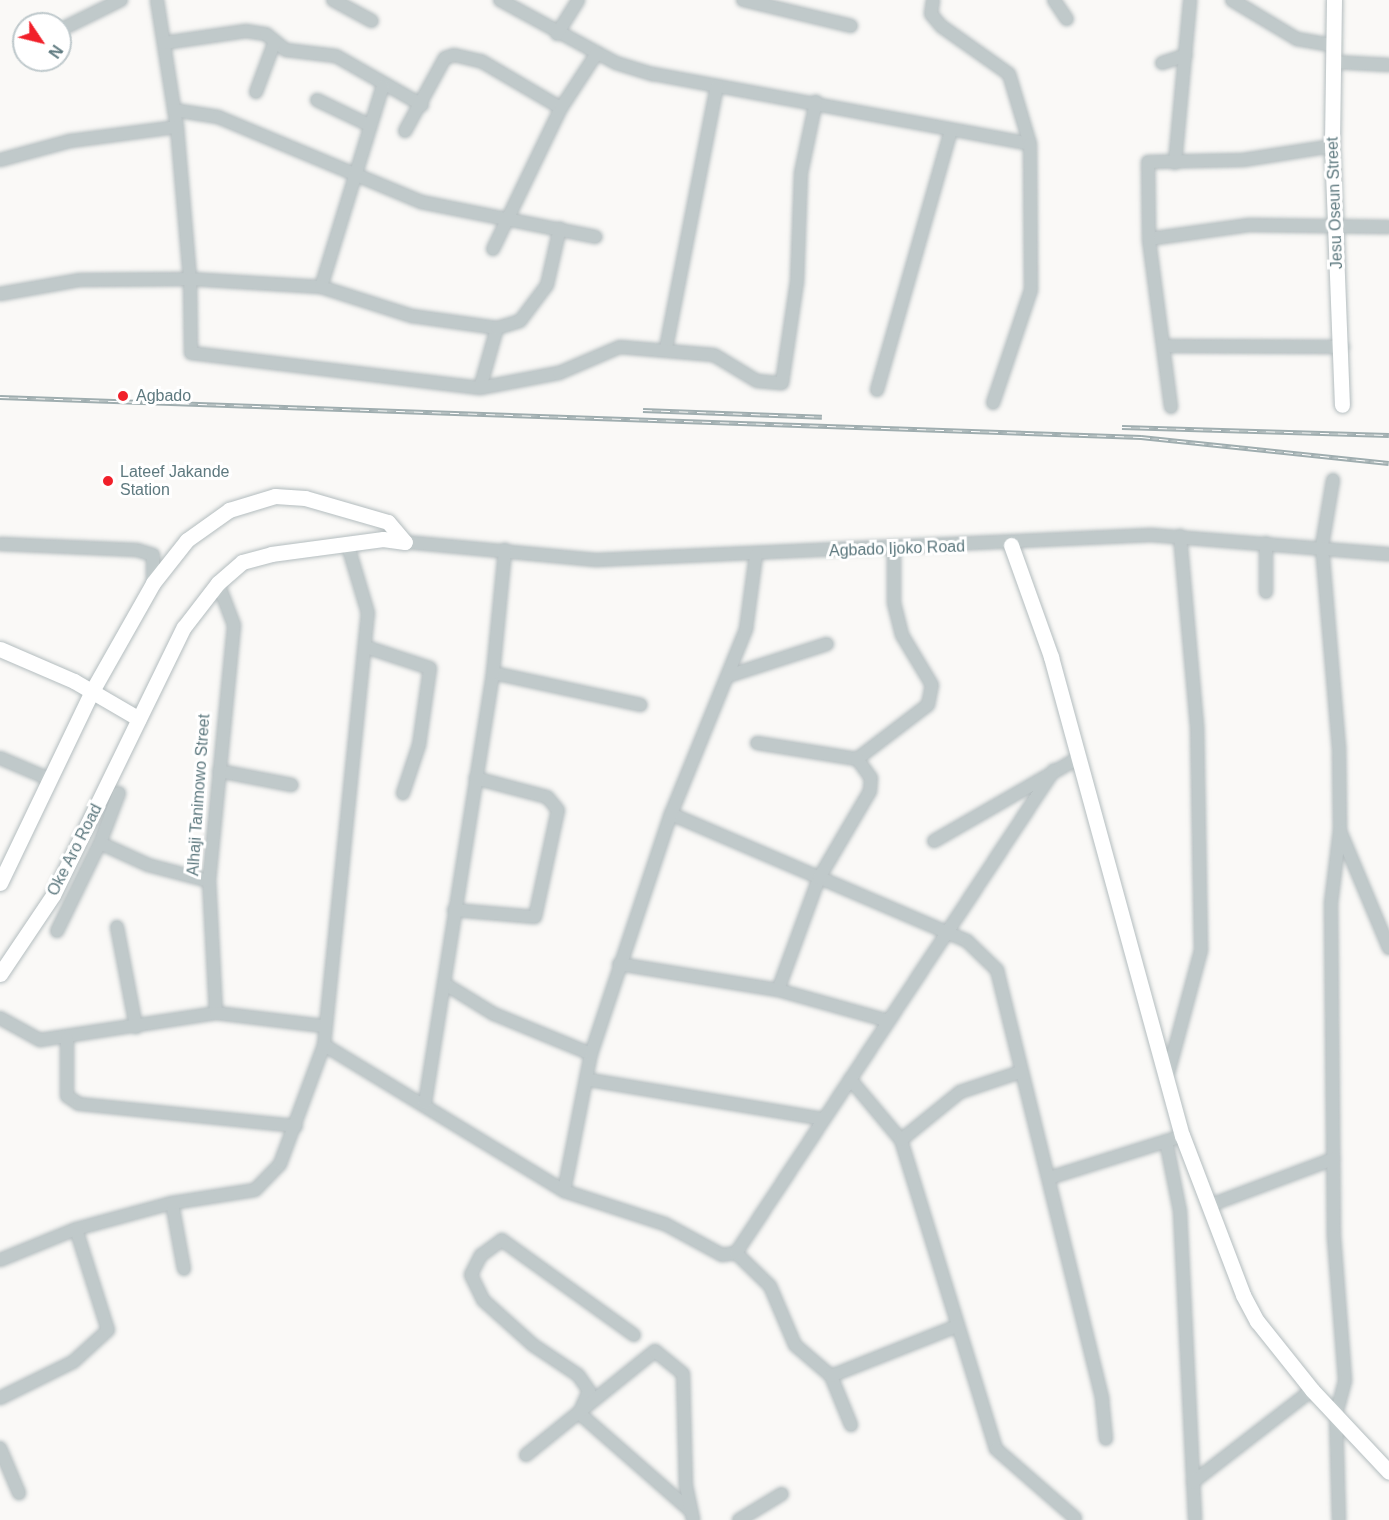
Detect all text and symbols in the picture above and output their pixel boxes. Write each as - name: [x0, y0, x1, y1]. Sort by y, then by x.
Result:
- north arrow: [12, 12, 72, 72]
- text: N: [45, 42, 66, 61]
- street label: Jesu Oseun Street: [1323, 136, 1347, 270]
- place label: Agbado: [136, 386, 191, 406]
- marker: Agbado: [114, 387, 132, 405]
- place label: Lateef Jakande Station: [120, 462, 229, 500]
- marker: Lateef Jakande Station: [101, 474, 115, 488]
- street label: Agbado Ijoko Road: [829, 537, 965, 561]
- street label: Alhaji Tanimowo Street: [184, 713, 214, 877]
- street label: Oke Aro Road: [43, 800, 107, 900]

